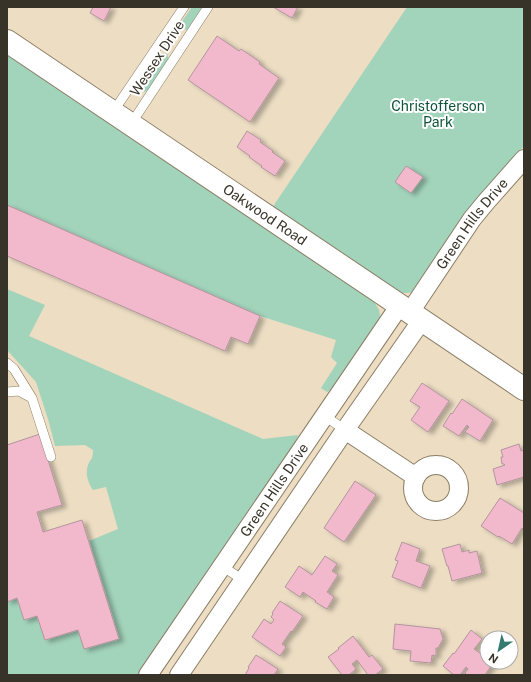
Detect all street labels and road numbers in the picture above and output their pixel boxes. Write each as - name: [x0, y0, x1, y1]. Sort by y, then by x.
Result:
- street label: Wessex Drive: [127, 17, 187, 99]
- street label: Green Hills Drive: [433, 175, 511, 272]
- street label: Oakwood Road: [220, 181, 310, 249]
- street label: Green Hills Drive: [237, 440, 312, 540]

